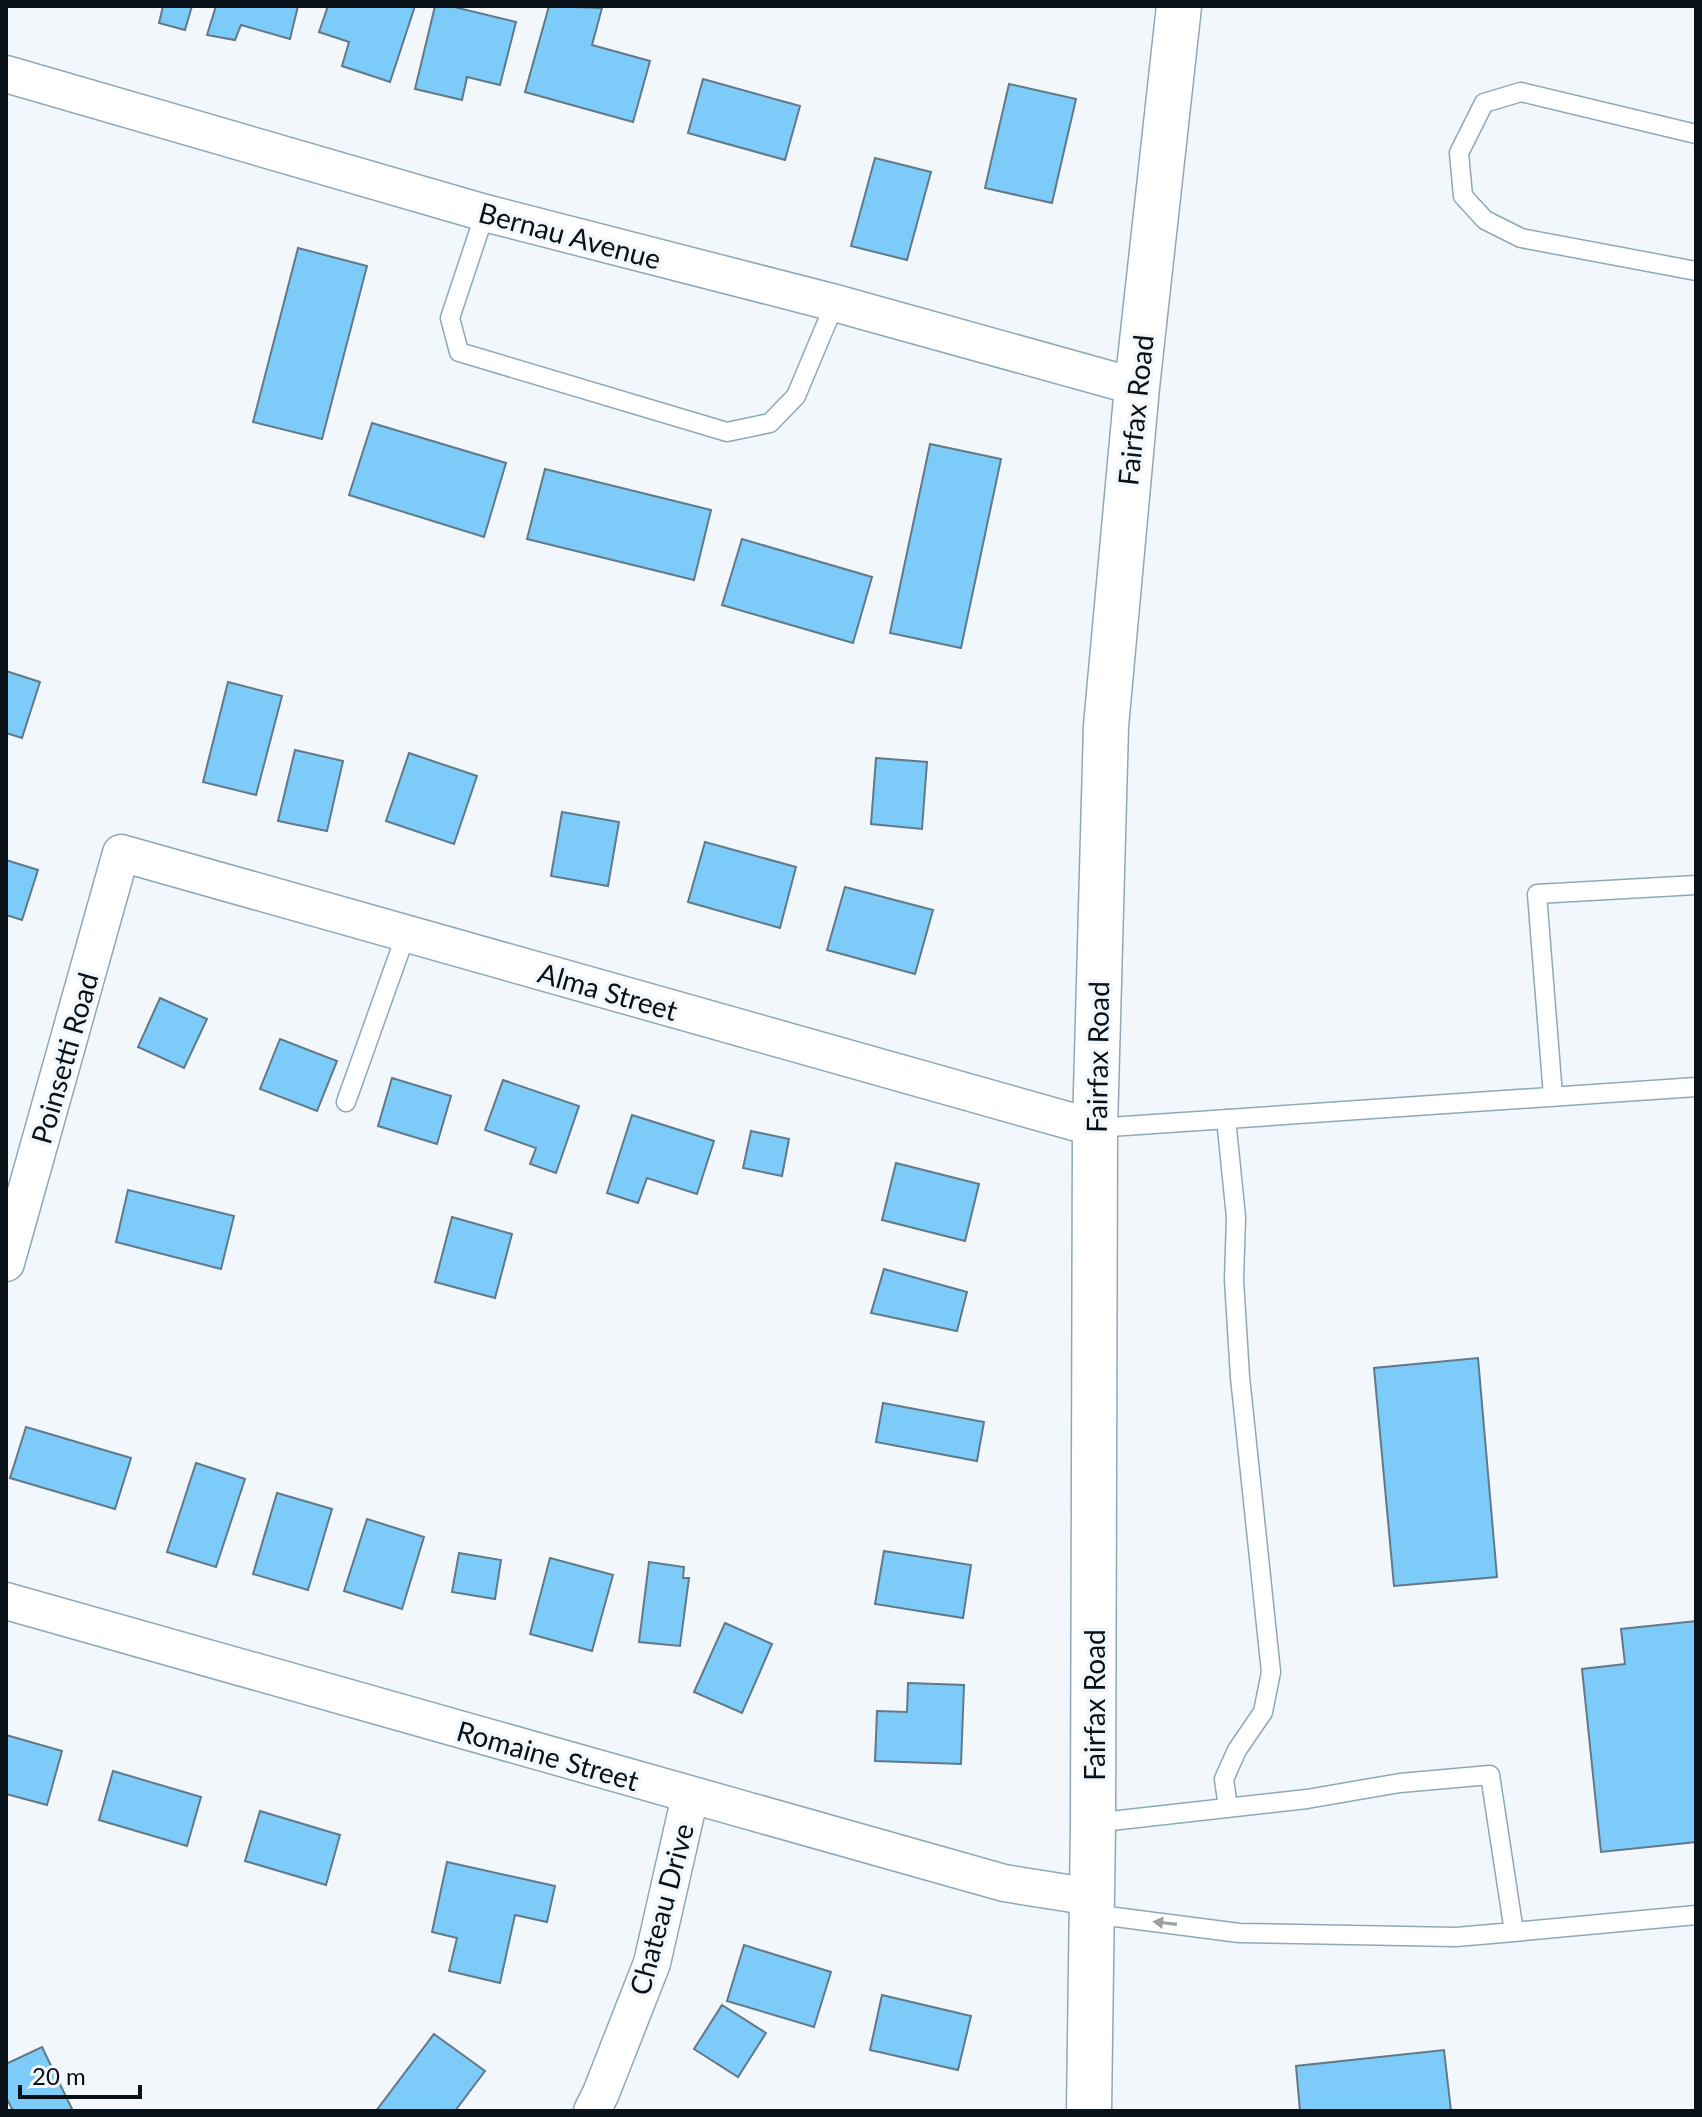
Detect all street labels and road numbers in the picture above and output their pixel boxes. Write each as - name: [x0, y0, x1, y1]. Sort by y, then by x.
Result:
- street label: Bernau Avenue: [475, 194, 665, 276]
- street label: Fairfax Road: [1110, 333, 1160, 487]
- street label: Alma Street: [534, 955, 682, 1027]
- street label: Poinsetti Road: [23, 969, 105, 1147]
- street label: Fairfax Road: [1079, 981, 1115, 1133]
- street label: Fairfax Road: [1077, 1629, 1111, 1781]
- street label: Romaine Street: [453, 1713, 643, 1797]
- street label: Chateau Drive: [622, 1819, 700, 1999]

